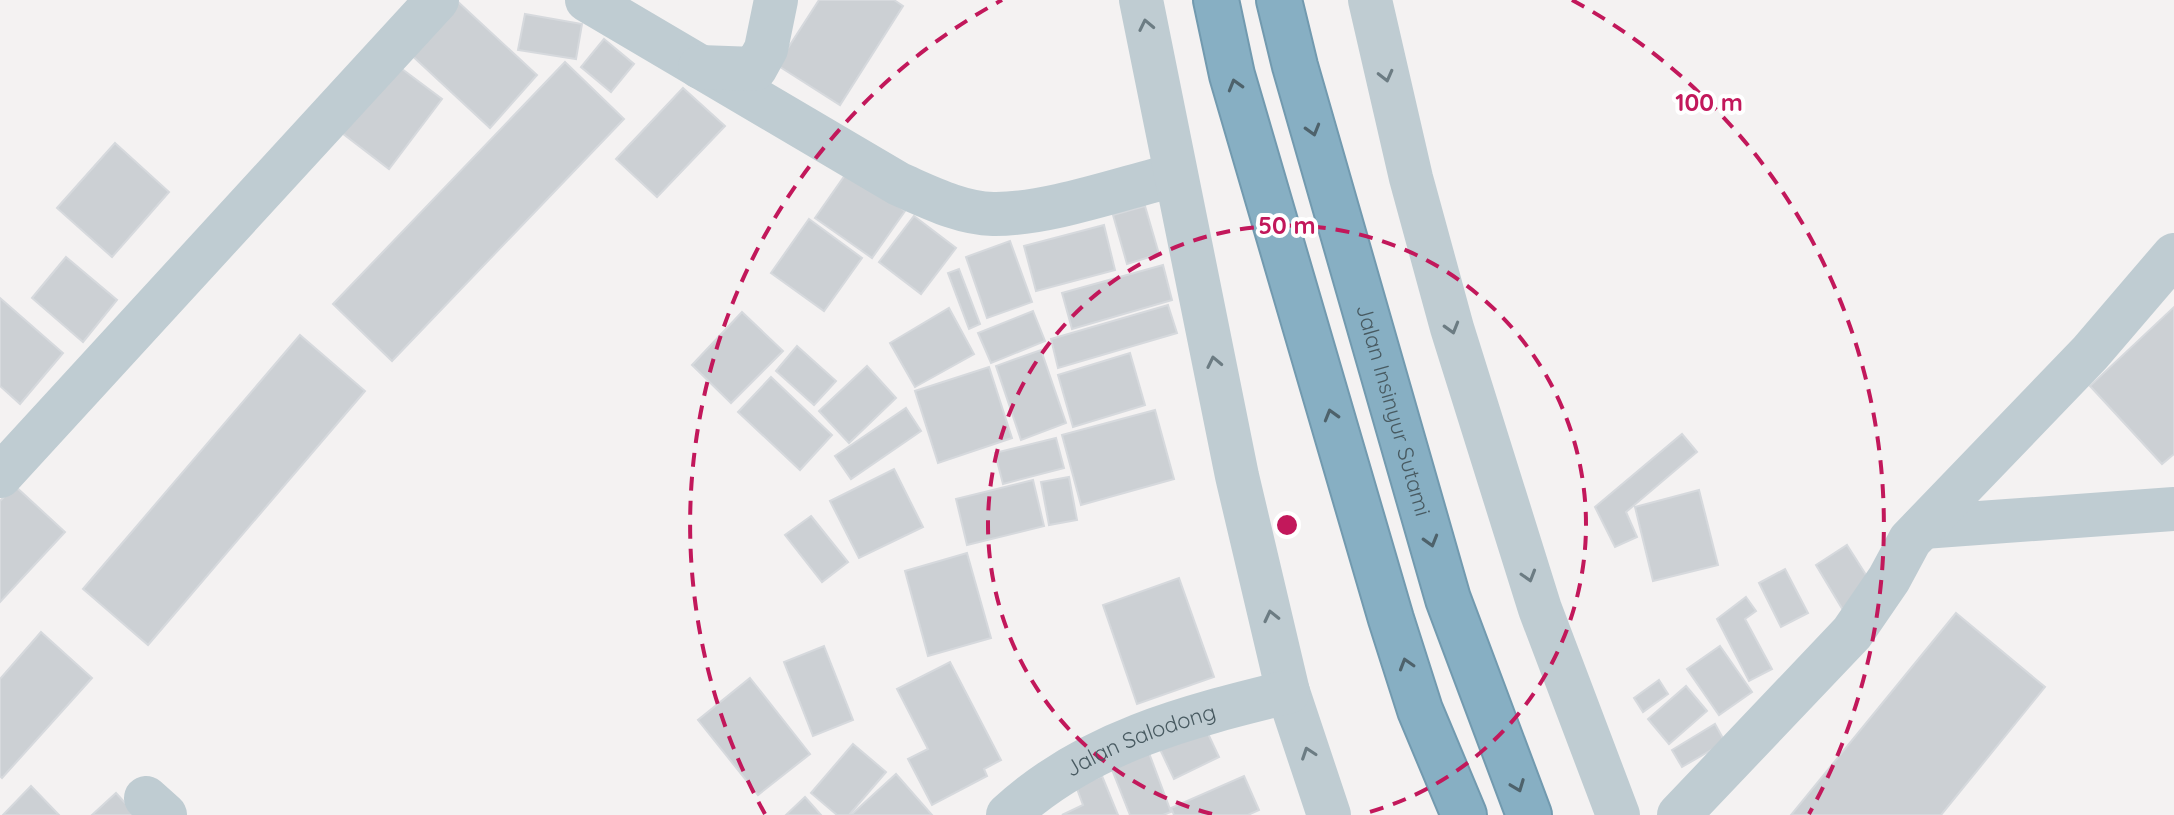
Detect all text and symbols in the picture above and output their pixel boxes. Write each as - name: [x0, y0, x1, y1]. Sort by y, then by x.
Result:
- one-way arrow: [1138, 19, 1155, 32]
- one-way arrow: [1377, 69, 1394, 83]
- one-way arrow: [1228, 78, 1244, 92]
- text: 100 m: [1675, 87, 1743, 117]
- one-way arrow: [1304, 122, 1320, 136]
- text: 50 m: [1258, 210, 1316, 240]
- street label: Jalan Insinyur Sutami: [1350, 301, 1437, 519]
- one-way arrow: [1443, 320, 1459, 334]
- one-way arrow: [1207, 355, 1224, 369]
- one-way arrow: [1324, 408, 1341, 422]
- centre of rings: [1273, 511, 1301, 539]
- one-way arrow: [1422, 534, 1438, 547]
- one-way arrow: [1520, 568, 1536, 582]
- one-way arrow: [1263, 609, 1280, 623]
- one-way arrow: [1399, 658, 1415, 672]
- street label: Jalan Salodong: [1060, 697, 1219, 783]
- one-way arrow: [1302, 747, 1318, 761]
- one-way arrow: [1508, 778, 1525, 792]

